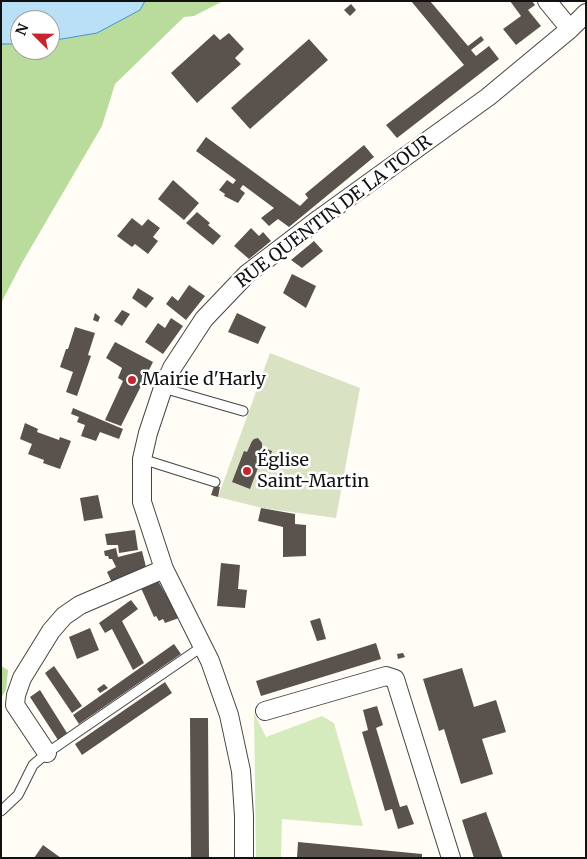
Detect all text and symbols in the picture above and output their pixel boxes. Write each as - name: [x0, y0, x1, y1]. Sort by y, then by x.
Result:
- north arrow: [10, 10, 60, 60]
- text: N: [12, 21, 33, 38]
- street label: RUE QUENTIN DE LA TOUR: [232, 131, 436, 293]
- place label: Mairie d'Harly: [142, 369, 266, 391]
- marker: Mairie d'Harly: [126, 374, 138, 386]
- place label: Église Saint-Martin: [257, 450, 369, 492]
- marker: Église Saint-Martin: [241, 465, 253, 477]

